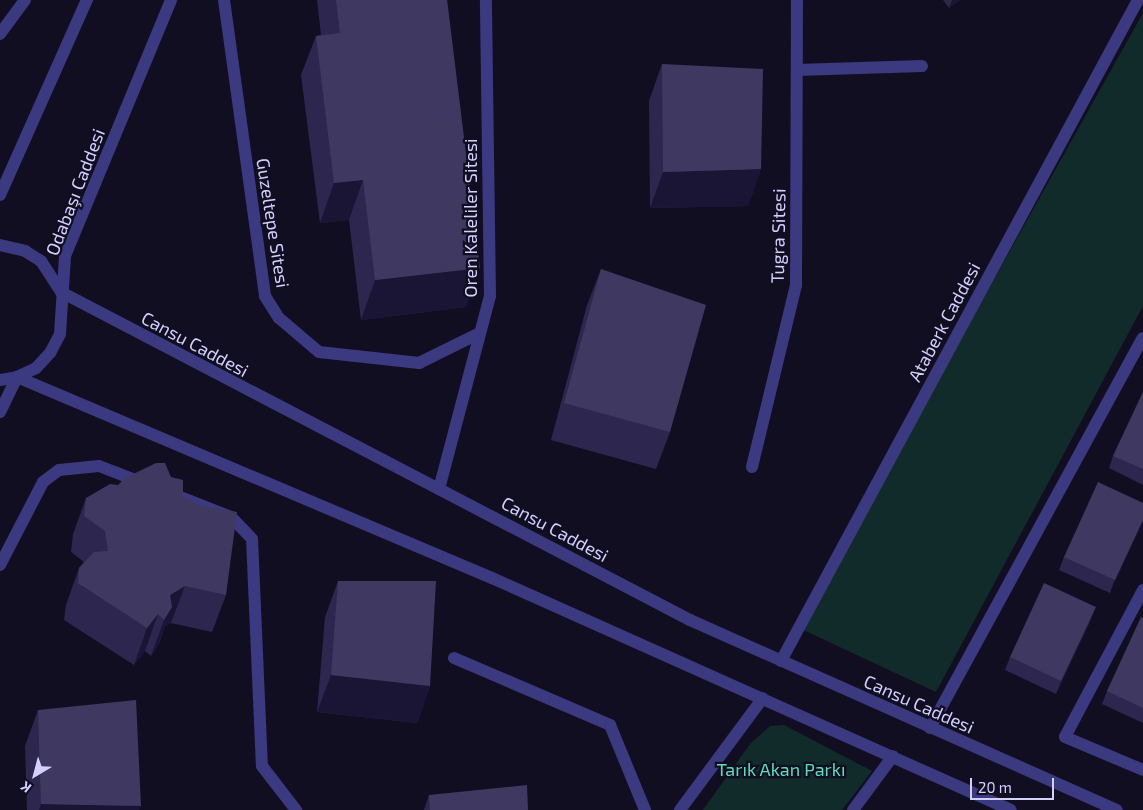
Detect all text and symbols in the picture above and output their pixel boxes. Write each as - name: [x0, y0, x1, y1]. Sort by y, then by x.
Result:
- street label: Odabaşı Caddesi: [41, 126, 109, 258]
- street label: Oren Kaleliler Sitesi: [459, 138, 481, 298]
- street label: Guzeltepe Sitesi: [252, 157, 294, 289]
- street label: Tugra Sitesi: [766, 188, 790, 284]
- street label: Ataberk Caddesi: [903, 259, 985, 385]
- street label: Cansu Caddesi: [138, 307, 252, 381]
- street label: Cansu Caddesi: [498, 492, 612, 566]
- street label: Cansu Caddesi: [861, 670, 977, 738]
- north arrow: [10, 750, 60, 800]
- park label: Tarık Akan Parkı: [716, 758, 846, 780]
- scale bar: [973, 768, 1057, 800]
- text: K: [17, 778, 34, 797]
- text: 20 m: [978, 778, 1012, 796]

